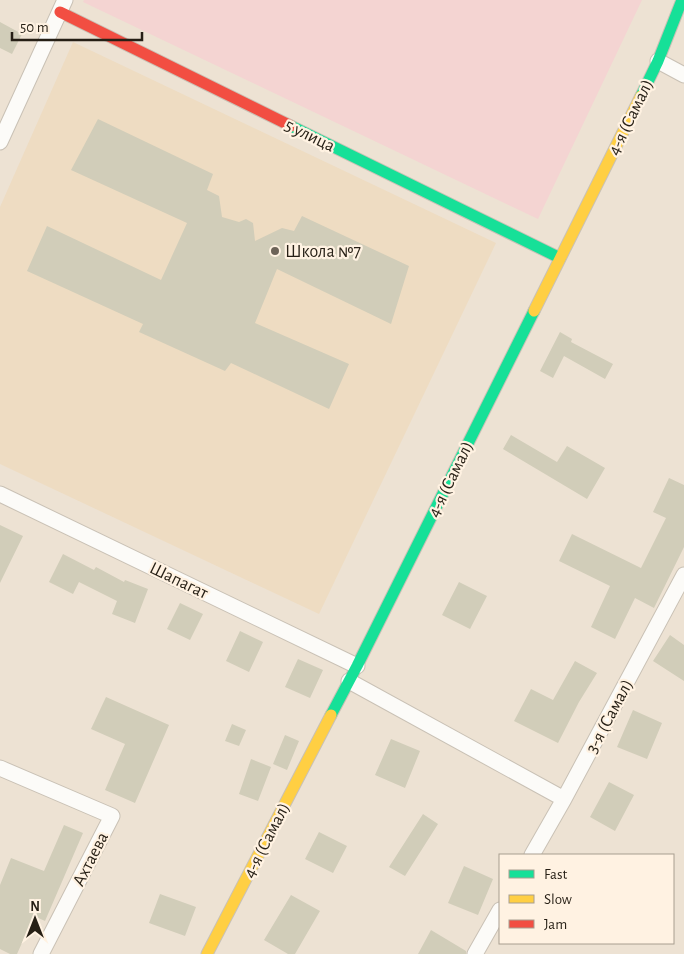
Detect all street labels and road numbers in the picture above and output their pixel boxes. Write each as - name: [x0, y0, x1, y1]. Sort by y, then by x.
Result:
- street label: 4-я (Самал): [605, 77, 657, 158]
- street label: 5 улица: [282, 116, 337, 156]
- street label: 4-я (Самал): [425, 439, 477, 520]
- street label: Шапагат: [146, 559, 211, 603]
- street label: 3-я (Самал): [583, 677, 637, 756]
- street label: 4-я (Самал): [240, 800, 294, 881]
- street label: Ахтаева: [70, 829, 112, 889]

